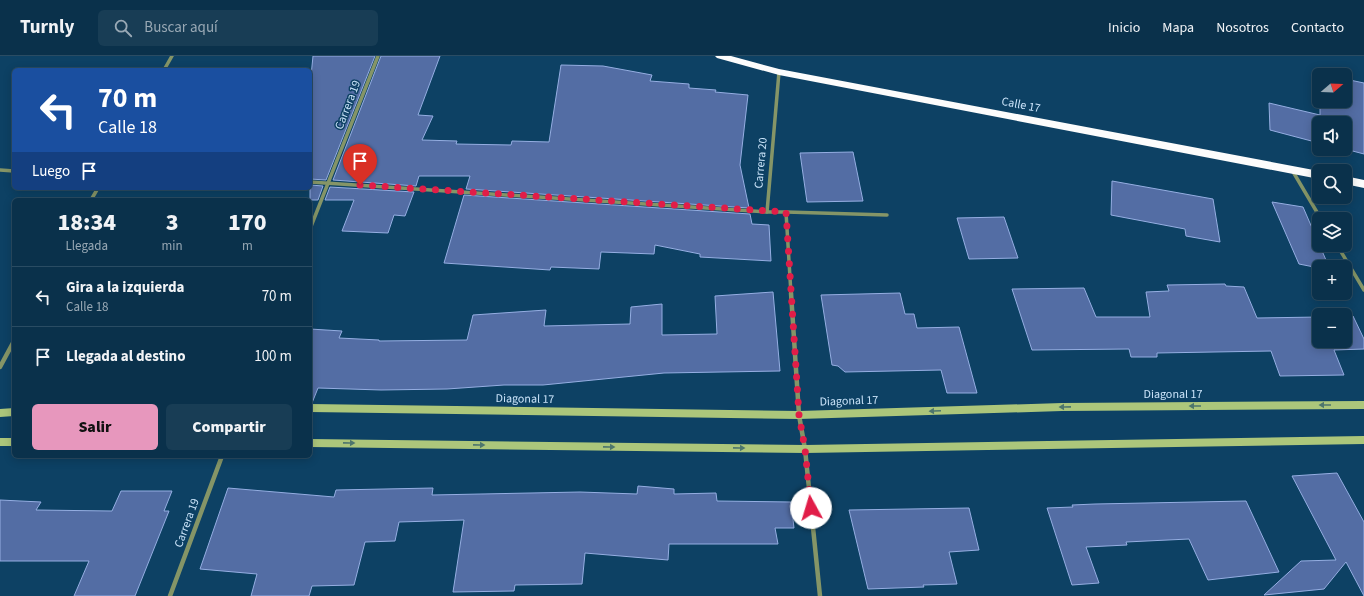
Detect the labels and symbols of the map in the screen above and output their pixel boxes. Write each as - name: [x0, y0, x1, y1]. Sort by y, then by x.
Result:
- north arrow: [1312, 68, 1352, 108]
- street label: Carrera 19: [331, 78, 365, 132]
- street label: Calle 17: [1000, 93, 1042, 117]
- street label: Carrera 20: [750, 137, 772, 189]
- pin: [343, 144, 377, 185]
- street label: Diagonal 17: [1144, 386, 1202, 403]
- street label: Diagonal 17: [495, 390, 555, 408]
- street label: Diagonal 17: [819, 391, 879, 411]
- one-way arrow: [1318, 402, 1331, 408]
- one-way arrow: [1188, 403, 1201, 409]
- one-way arrow: [1058, 404, 1071, 410]
- one-way arrow: [929, 407, 941, 414]
- one-way arrow: [343, 440, 355, 447]
- one-way arrow: [473, 442, 486, 448]
- one-way arrow: [603, 444, 616, 450]
- one-way arrow: [733, 445, 746, 451]
- position arrow: [790, 487, 832, 529]
- street label: Carrera 19: [170, 496, 204, 550]

